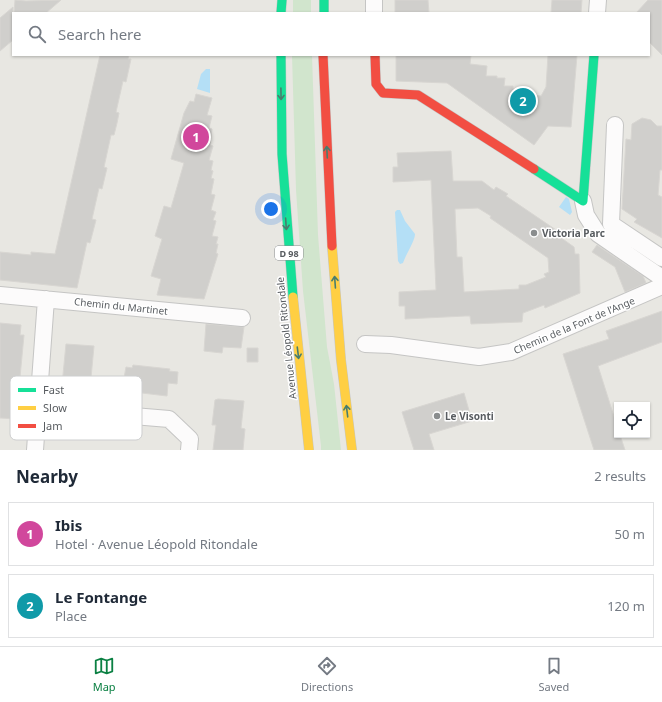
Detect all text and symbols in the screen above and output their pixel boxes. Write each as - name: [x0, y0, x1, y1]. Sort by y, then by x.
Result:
- search box: [12, 12, 650, 56]
- icon: search: [26, 23, 48, 45]
- text: Search here: [58, 24, 141, 44]
- pin: 2: [510, 86, 536, 116]
- one-way arrow: [277, 87, 285, 100]
- pin: 1: [183, 122, 209, 152]
- one-way arrow: [323, 146, 330, 159]
- your location: [261, 199, 281, 219]
- one-way arrow: [283, 217, 290, 230]
- place label: Victoria Parc: [542, 226, 605, 240]
- marker: Victoria Parc: [529, 228, 539, 238]
- road number: D 98: [275, 246, 303, 260]
- street label: Avenue Léopold Ritondale: [273, 276, 299, 400]
- one-way arrow: [332, 276, 339, 289]
- street label: Chemin de la Font de l'Ange: [511, 293, 637, 357]
- street label: Chemin du Martinet: [73, 294, 169, 318]
- one-way arrow: [294, 346, 302, 359]
- legend: [10, 376, 142, 440]
- text: Fast: [43, 382, 64, 397]
- text: Slow: [43, 400, 67, 415]
- map controls: [614, 402, 650, 438]
- button: locate: [614, 402, 650, 438]
- one-way arrow: [344, 405, 351, 418]
- place label: Le Visonti: [445, 409, 494, 423]
- marker: Le Visonti: [432, 411, 442, 421]
- text: Jam: [42, 418, 62, 433]
- text: Nearby: [16, 465, 78, 488]
- text: 2 results: [594, 467, 646, 485]
- text: Ibis: [55, 515, 82, 535]
- text: 1: [26, 525, 34, 543]
- text: 50 m: [615, 525, 645, 543]
- text: Hotel · Avenue Léopold Ritondale: [55, 535, 258, 553]
- text: Le Fontange: [55, 587, 147, 607]
- text: 2: [26, 597, 34, 615]
- text: 120 m: [607, 597, 645, 615]
- text: Place: [55, 607, 87, 625]
- tab: Map: [93, 655, 116, 694]
- tab: Directions: [301, 655, 353, 694]
- tab: Saved: [539, 655, 569, 694]

